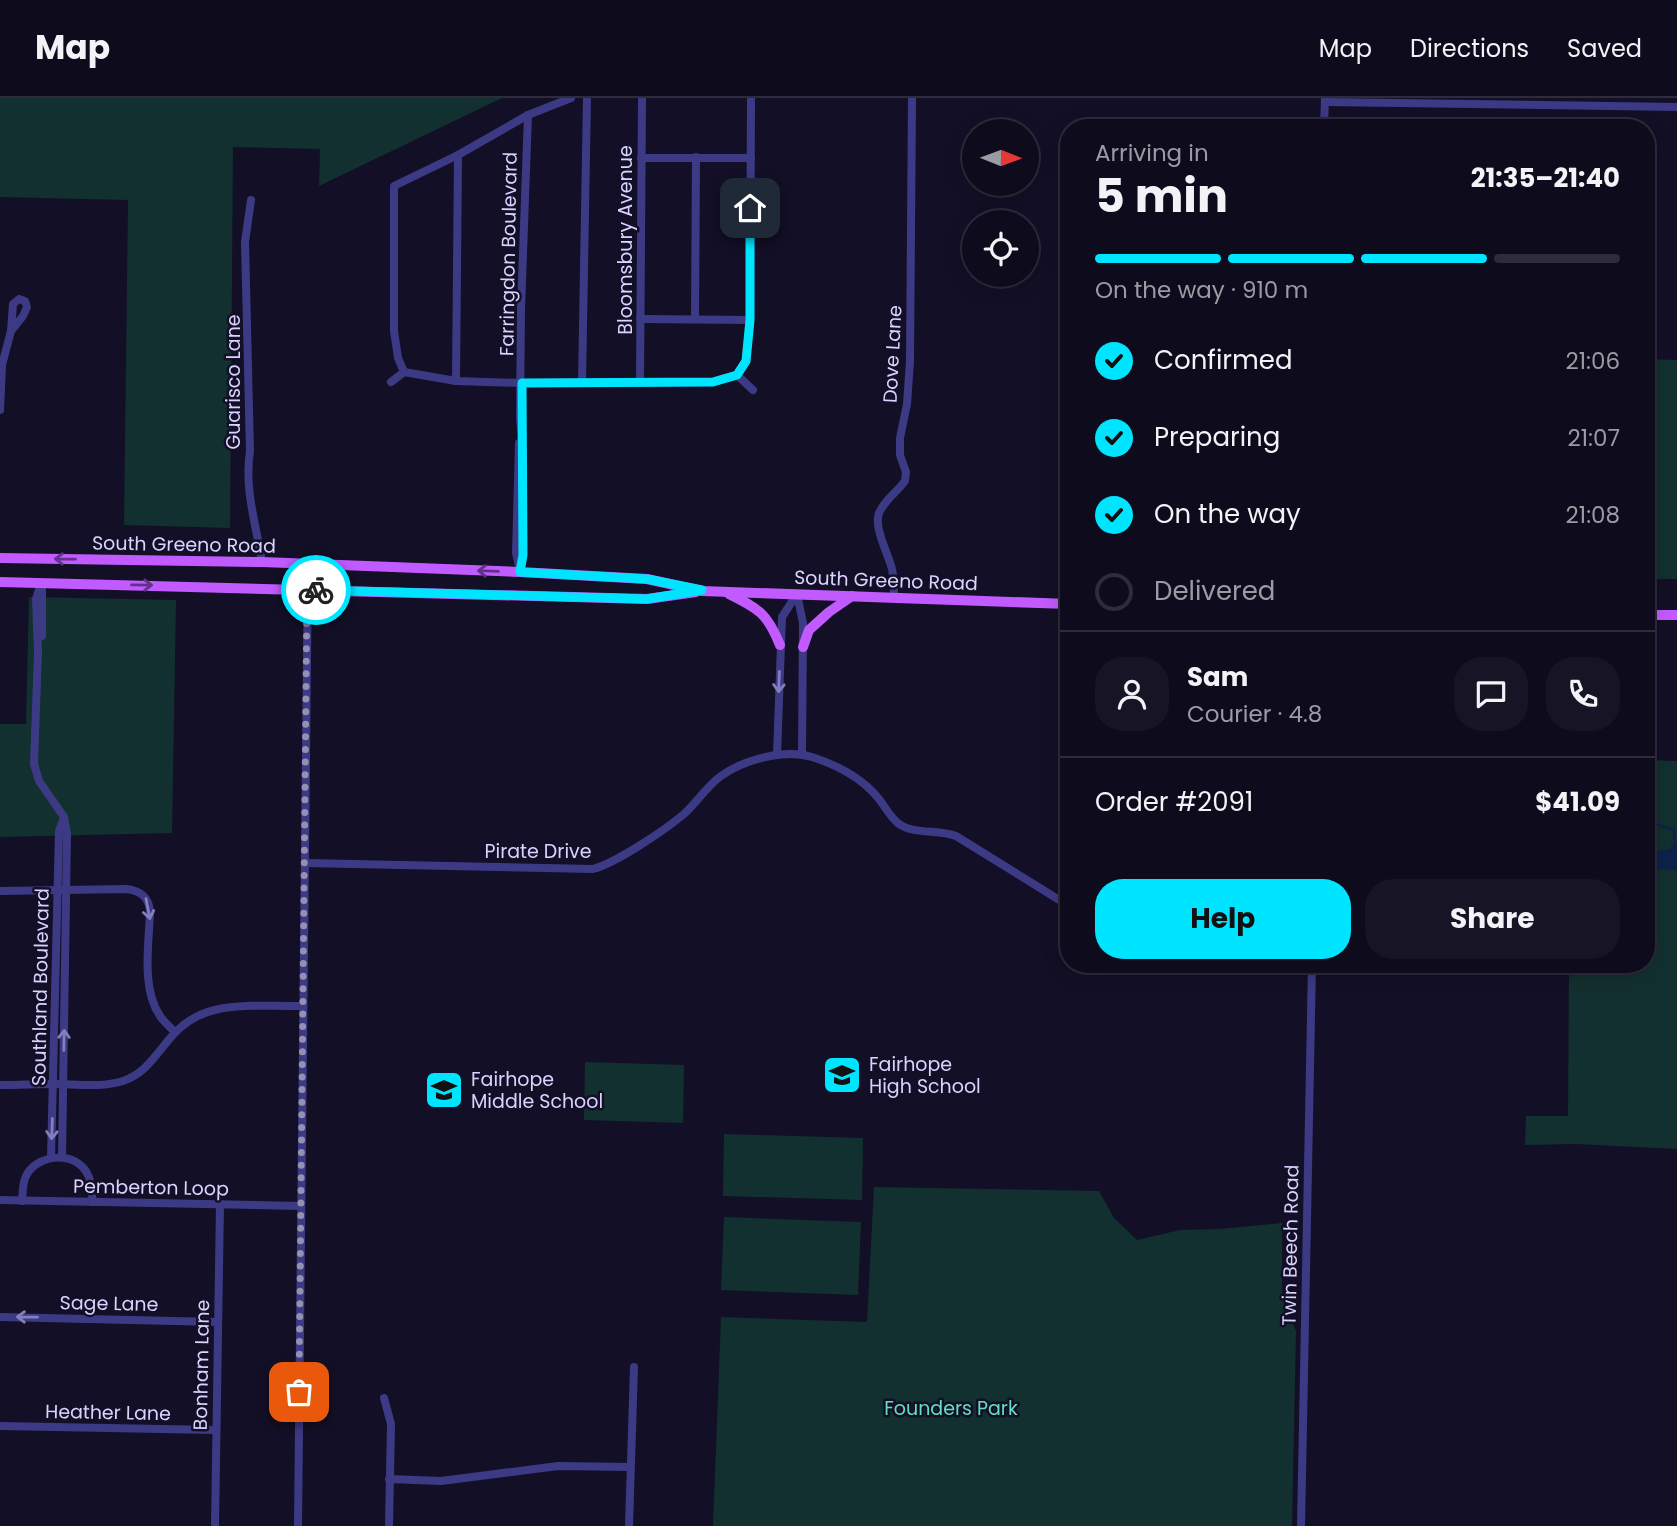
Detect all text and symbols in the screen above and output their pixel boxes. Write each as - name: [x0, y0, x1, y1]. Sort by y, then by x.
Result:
- text: Map: [35, 24, 110, 71]
- text: Map: [1319, 32, 1372, 65]
- text: Directions: [1410, 32, 1529, 65]
- text: Saved: [1567, 32, 1642, 65]
- north arrow: [962, 119, 1040, 196]
- map controls: [962, 119, 1039, 287]
- text: Arriving in: [1095, 137, 1209, 169]
- street label: Bloomsbury Avenue: [612, 145, 639, 335]
- street label: Farringdon Boulevard: [493, 152, 524, 356]
- text: 21:35–21:40: [1471, 160, 1620, 196]
- text: 5 min: [1095, 164, 1228, 228]
- pin: [720, 178, 780, 238]
- icon: home: [731, 189, 769, 227]
- button: locate: [962, 210, 1039, 287]
- text: On the way · 910 m: [1095, 274, 1308, 306]
- street label: Dove Lane: [876, 304, 909, 404]
- street label: Guarisco Lane: [220, 314, 247, 450]
- icon: check: [1095, 342, 1133, 380]
- text: Confirmed: [1154, 342, 1292, 378]
- text: 21:06: [1565, 345, 1620, 377]
- icon: check: [1095, 419, 1133, 457]
- text: Preparing: [1154, 419, 1280, 455]
- text: 21:07: [1568, 422, 1620, 454]
- icon: check: [1095, 496, 1133, 534]
- text: On the way: [1154, 496, 1301, 532]
- text: 21:08: [1566, 499, 1620, 531]
- street label: South Greeno Road: [92, 529, 276, 560]
- one-way arrow: [54, 552, 77, 566]
- courier: [281, 555, 351, 625]
- one-way arrow: [477, 564, 500, 577]
- street label: South Greeno Road: [794, 564, 978, 597]
- icon: bike: [297, 571, 335, 609]
- text: Delivered: [1154, 573, 1275, 609]
- one-way arrow: [130, 578, 153, 592]
- button: person: [1095, 657, 1169, 731]
- button: chat: [1454, 657, 1528, 731]
- button: phone: [1546, 657, 1620, 731]
- text: Sam: [1187, 659, 1248, 695]
- one-way arrow: [772, 670, 786, 693]
- text: Courier · 4.8: [1187, 698, 1322, 730]
- text: Order #2091: [1095, 784, 1253, 820]
- text: $41.09: [1535, 784, 1620, 820]
- street label: Pirate Drive: [484, 838, 592, 865]
- button: Help: [1095, 879, 1351, 959]
- button: Share: [1365, 879, 1620, 959]
- street label: Southland Boulevard: [25, 888, 56, 1086]
- one-way arrow: [142, 897, 155, 919]
- one-way arrow: [57, 1028, 71, 1051]
- place label: Fairhope High School: [869, 1051, 981, 1100]
- school or university icon: Fairhope High School: [821, 1054, 863, 1096]
- place label: Fairhope Middle School: [471, 1066, 603, 1115]
- school or university icon: Fairhope Middle School: [423, 1069, 465, 1111]
- one-way arrow: [45, 1117, 58, 1140]
- street label: Twin Beech Road: [1276, 1164, 1305, 1326]
- street label: Pemberton Loop: [73, 1173, 229, 1202]
- street label: Sage Lane: [59, 1289, 159, 1318]
- street label: Bonham Lane: [187, 1299, 216, 1431]
- one-way arrow: [16, 1311, 39, 1324]
- pin: [269, 1362, 329, 1422]
- icon: bag: [280, 1373, 318, 1411]
- park label: Founders Park: [884, 1395, 1018, 1422]
- street label: Heather Lane: [45, 1398, 171, 1427]

